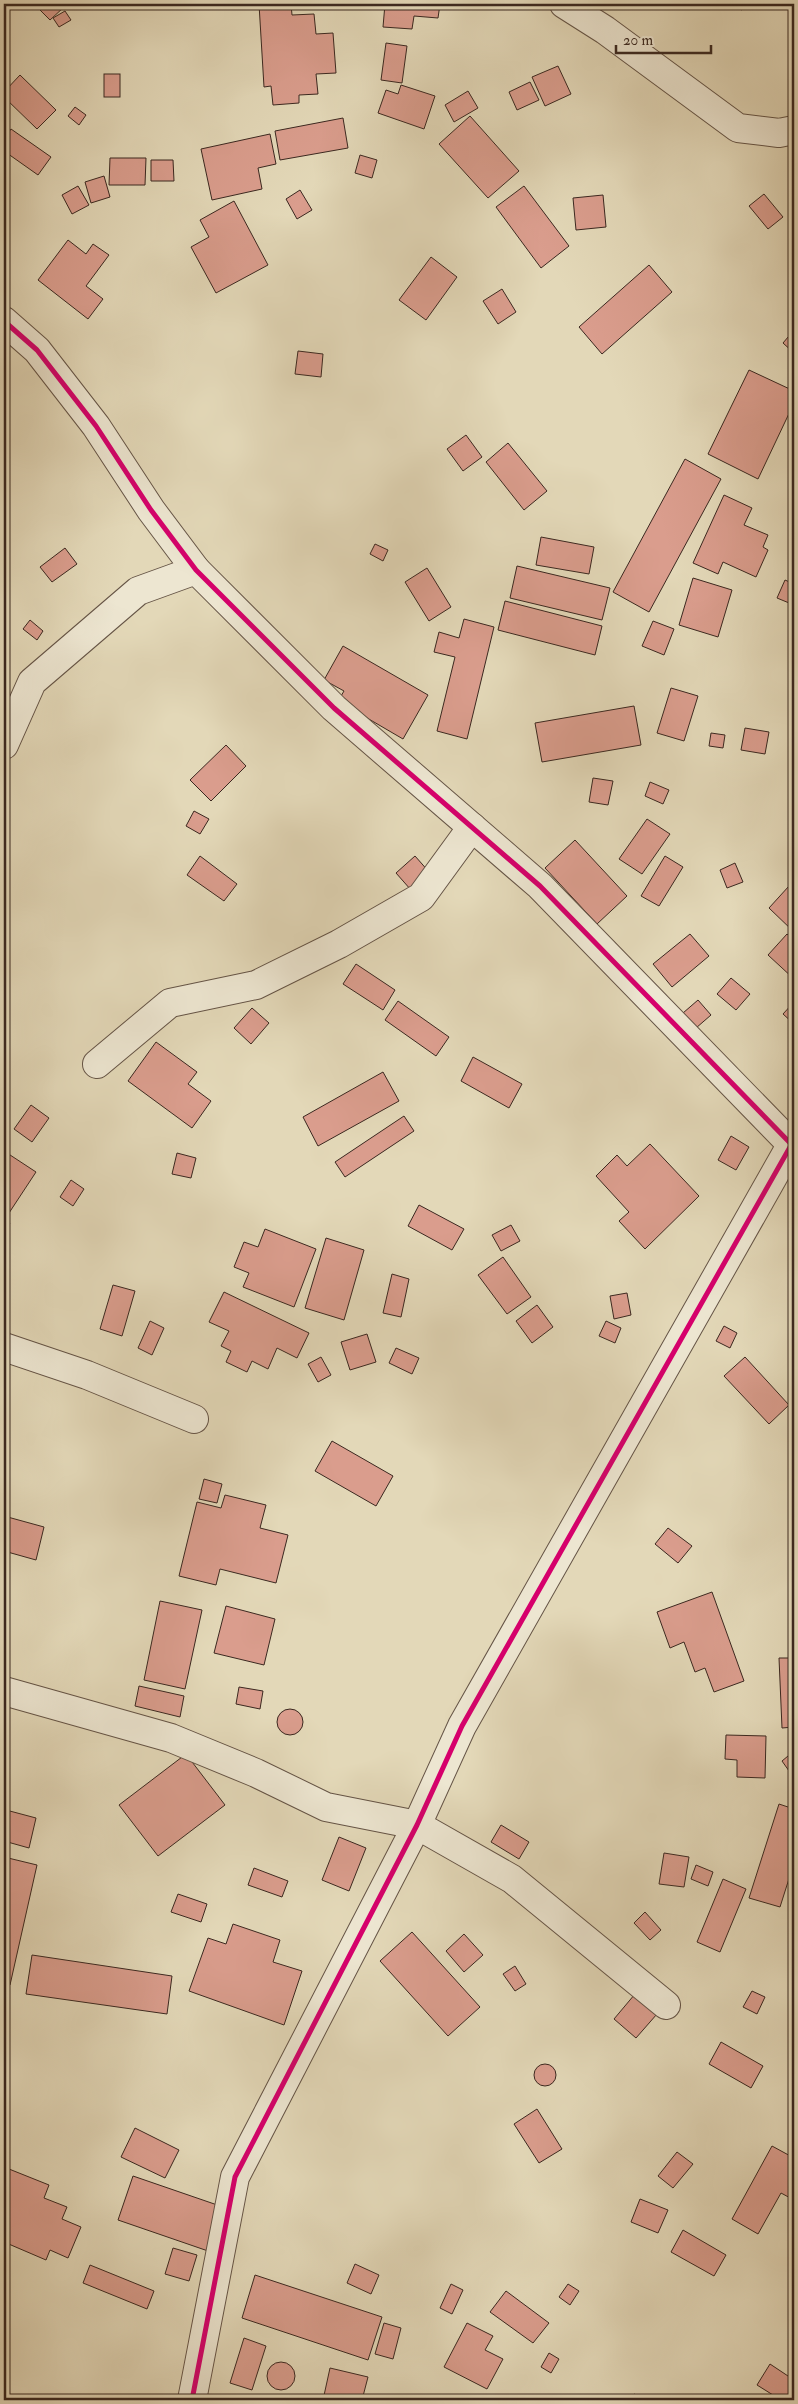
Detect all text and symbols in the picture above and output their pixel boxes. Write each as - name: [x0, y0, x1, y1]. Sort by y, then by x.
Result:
- scale bar: [616, 22, 710, 54]
- text: 20 m: [623, 31, 653, 50]

